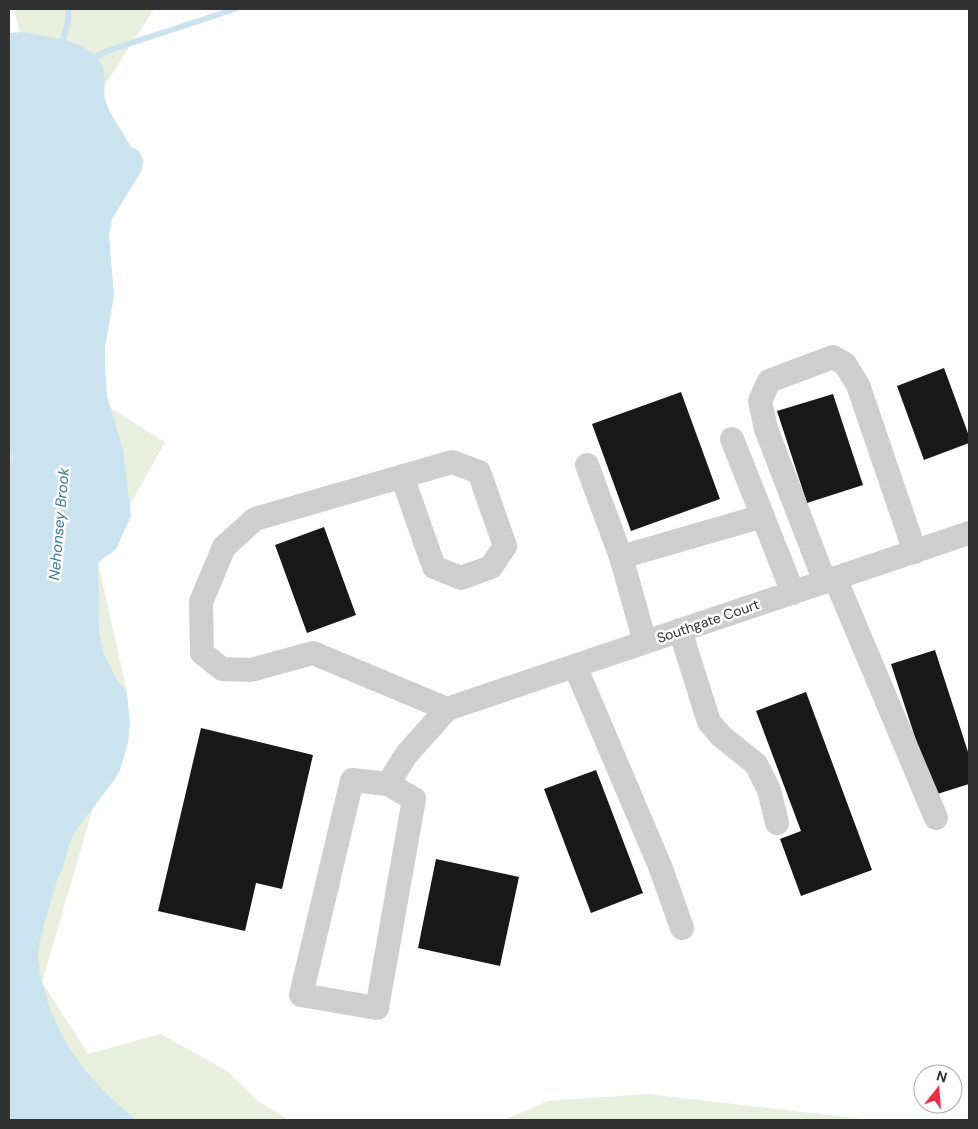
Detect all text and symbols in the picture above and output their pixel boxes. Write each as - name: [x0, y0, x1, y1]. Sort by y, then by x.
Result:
- water label: Nehonsey Brook: [44, 467, 74, 581]
- street label: Southgate Court: [654, 595, 762, 647]
- north arrow: [913, 1064, 963, 1114]
- text: N: [934, 1066, 949, 1087]

